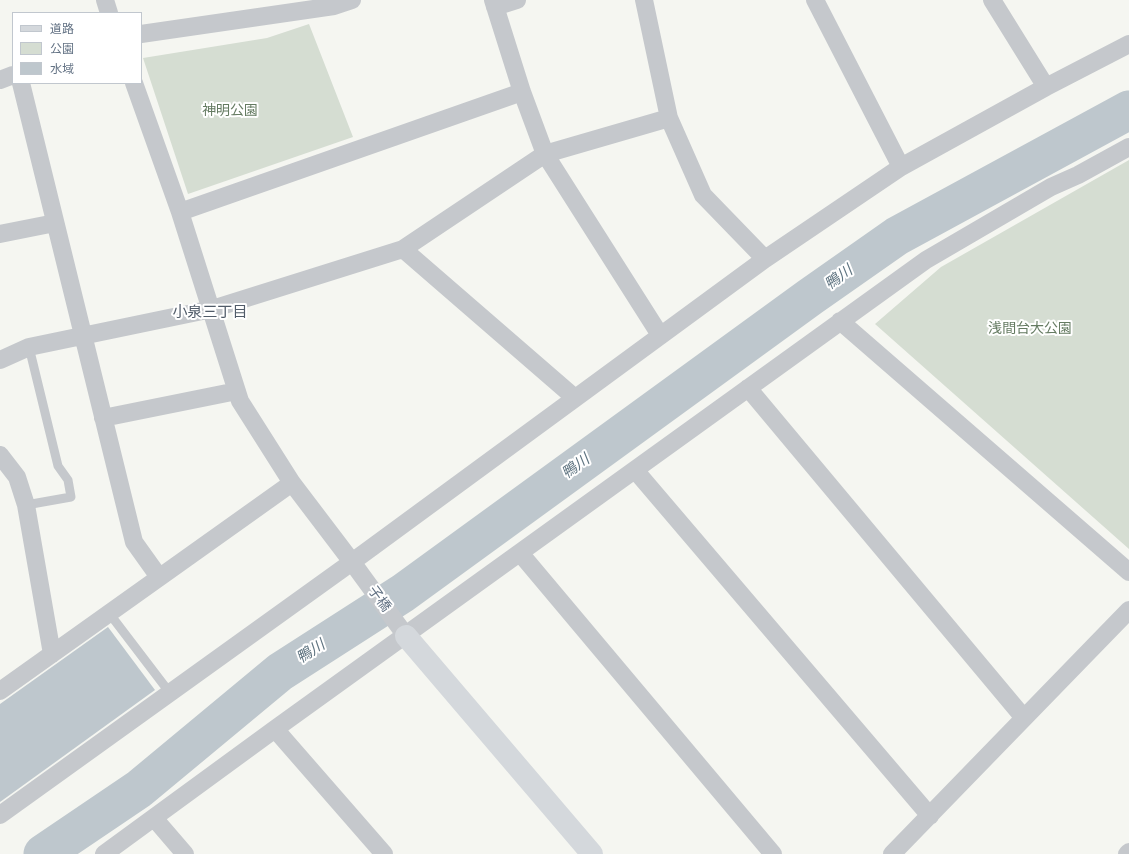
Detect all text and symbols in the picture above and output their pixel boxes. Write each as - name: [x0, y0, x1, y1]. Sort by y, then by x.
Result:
- legend: [12, 12, 142, 84]
- text: 道路: [50, 21, 74, 37]
- text: 公園: [50, 41, 74, 57]
- text: 水域: [50, 61, 74, 77]
- park label: 神明公園: [202, 103, 258, 119]
- water label: 鴨川: [822, 262, 856, 294]
- district label: 小泉三丁目: [173, 304, 247, 322]
- park label: 浅間台大公園: [988, 321, 1072, 337]
- water label: 鴨川: [559, 451, 593, 483]
- street label: 子橋: [364, 583, 394, 615]
- water label: 鴨川: [294, 636, 328, 668]

